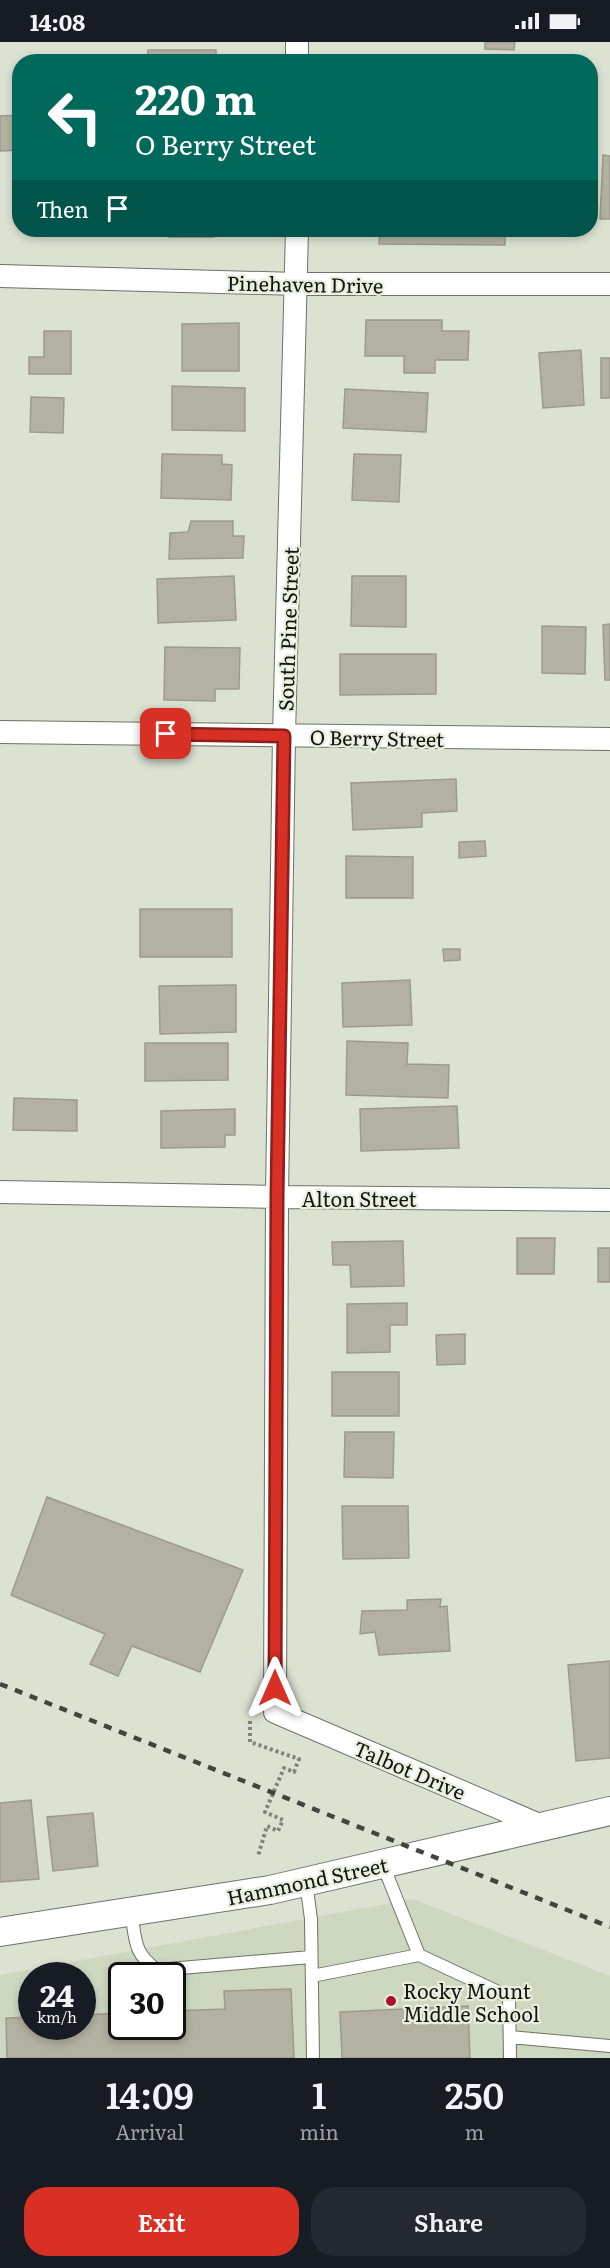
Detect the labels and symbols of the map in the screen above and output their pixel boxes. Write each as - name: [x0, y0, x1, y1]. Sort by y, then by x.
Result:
- street label: Pinehaven Drive: [227, 267, 383, 299]
- street label: South Pine Street: [269, 546, 305, 712]
- pin: [140, 708, 191, 759]
- street label: O Berry Street: [310, 721, 444, 753]
- street label: Alton Street: [301, 1183, 417, 1213]
- position arrow: [243, 1656, 307, 1720]
- street label: Talbot Drive: [349, 1732, 471, 1806]
- street label: Hammond Street: [224, 1848, 390, 1912]
- speed limit sign: 30: [108, 1962, 186, 2040]
- place label: Rocky Mount Middle School: [403, 1975, 540, 2028]
- marker: Rocky Mount Middle School: [384, 1994, 398, 2008]

